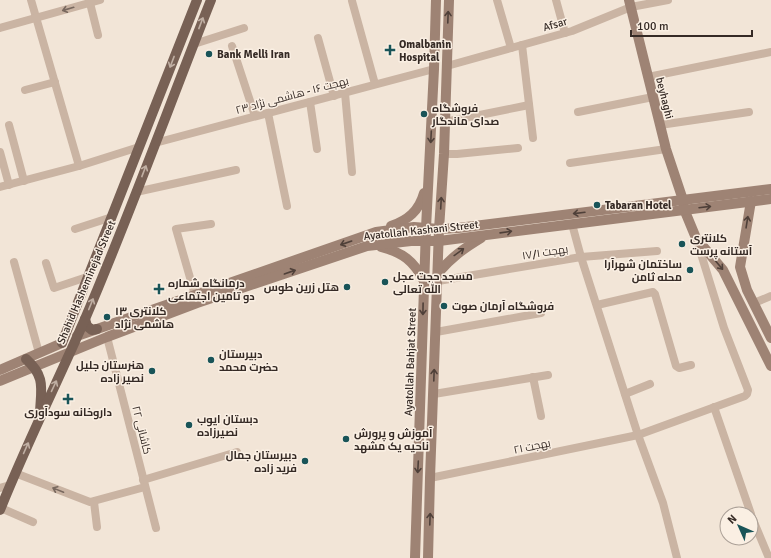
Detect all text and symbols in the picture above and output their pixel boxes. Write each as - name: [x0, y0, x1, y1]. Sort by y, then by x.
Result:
- one-way arrow: [62, 6, 75, 13]
- one-way arrow: [444, 11, 452, 24]
- scale bar: [631, 12, 752, 38]
- street label: Afsar: [541, 15, 569, 34]
- one-way arrow: [198, 18, 206, 30]
- text: 100 m: [637, 19, 669, 34]
- place label: Omalbanin Hospital: [399, 38, 451, 64]
- marker: Omalbanin Hospital: [384, 44, 396, 56]
- place label: Bank Melli Iran: [217, 48, 290, 61]
- marker: Bank Melli Iran: [204, 49, 214, 59]
- one-way arrow: [168, 56, 176, 68]
- street label: بهجت ۱۶ - هاشمی نژاد ۲۳: [234, 74, 350, 117]
- street label: beyhaghi: [653, 76, 676, 120]
- place label: فروشگاه صدای ماندگار: [431, 102, 499, 128]
- marker: فروشگاه صدای ماندگار: [419, 109, 429, 119]
- one-way arrow: [427, 130, 435, 143]
- one-way arrow: [141, 165, 149, 177]
- one-way arrow: [437, 197, 444, 210]
- place label: Tabaran Hotel: [605, 199, 672, 212]
- marker: Tabaran Hotel: [592, 200, 602, 210]
- one-way arrow: [698, 203, 711, 211]
- one-way arrow: [573, 209, 586, 217]
- one-way arrow: [744, 216, 752, 229]
- street label: Shahid Hasheminejad Street: [54, 218, 118, 346]
- street label: Ayatollah Kashani Street: [363, 218, 479, 243]
- one-way arrow: [499, 228, 512, 236]
- place label: کلانتری آستانه پرست: [690, 232, 753, 260]
- one-way arrow: [341, 239, 353, 247]
- marker: کلانتری آستانه پرست: [677, 239, 687, 249]
- street label: بهجت ۱۷/۱: [521, 242, 569, 263]
- one-way arrow: [454, 248, 465, 256]
- place label: ساختمان شهرآرا محله ثامن: [604, 258, 682, 284]
- one-way arrow: [715, 260, 724, 271]
- marker: ساختمان شهرآرا محله ثامن: [685, 265, 695, 275]
- one-way arrow: [283, 268, 296, 275]
- place label: مسجد حجت عجل الله تعالی: [393, 270, 473, 296]
- place label: درمانگاه شماره دو تامین اجتماعی: [168, 277, 255, 304]
- marker: مسجد حجت عجل الله تعالی: [380, 277, 390, 287]
- place label: هتل زرین طوس: [264, 281, 339, 295]
- marker: هتل زرین طوس: [342, 282, 352, 292]
- marker: درمانگاه شماره دو تامین اجتماعی: [153, 283, 165, 295]
- one-way arrow: [87, 299, 95, 311]
- place label: فروشگاه آرمان صوت: [452, 300, 554, 314]
- marker: فروشگاه آرمان صوت: [439, 301, 449, 311]
- one-way arrow: [420, 302, 427, 315]
- place label: کلانتری ۱۳ هاشمی نژاد: [115, 305, 174, 331]
- street label: Ayatollah Bahjat Street: [402, 307, 419, 416]
- marker: کلانتری ۱۳ هاشمی نژاد: [102, 312, 112, 322]
- place label: دبیرستان حضرت محمد: [219, 348, 278, 374]
- marker: دبیرستان حضرت محمد: [206, 355, 216, 365]
- place label: هنرستان جلیل نصیر زاده: [76, 359, 144, 385]
- marker: هنرستان جلیل نصیر زاده: [147, 366, 157, 376]
- one-way arrow: [431, 369, 438, 382]
- one-way arrow: [51, 380, 59, 392]
- marker: داروخانه سودآوری: [63, 394, 73, 404]
- street label: کاشانی ۲۲: [129, 405, 154, 456]
- place label: داروخانه سودآوری: [24, 406, 112, 420]
- place label: دبستان ایوب نصیرزاده: [197, 413, 258, 439]
- marker: دبستان ایوب نصیرزاده: [184, 420, 194, 430]
- place label: آموزش و پرورش ناحیه یک مشهد: [354, 427, 433, 454]
- marker: آموزش و پرورش ناحیه یک مشهد: [341, 434, 351, 444]
- street label: بهجت ۲۱: [512, 436, 552, 457]
- one-way arrow: [23, 442, 30, 454]
- place label: دبیرستان جمال فرید زاده: [226, 449, 297, 475]
- marker: دبیرستان جمال فرید زاده: [300, 456, 310, 466]
- one-way arrow: [414, 460, 421, 473]
- one-way arrow: [52, 486, 64, 494]
- north arrow: [719, 506, 759, 546]
- text: N: [725, 512, 740, 527]
- one-way arrow: [426, 513, 433, 526]

